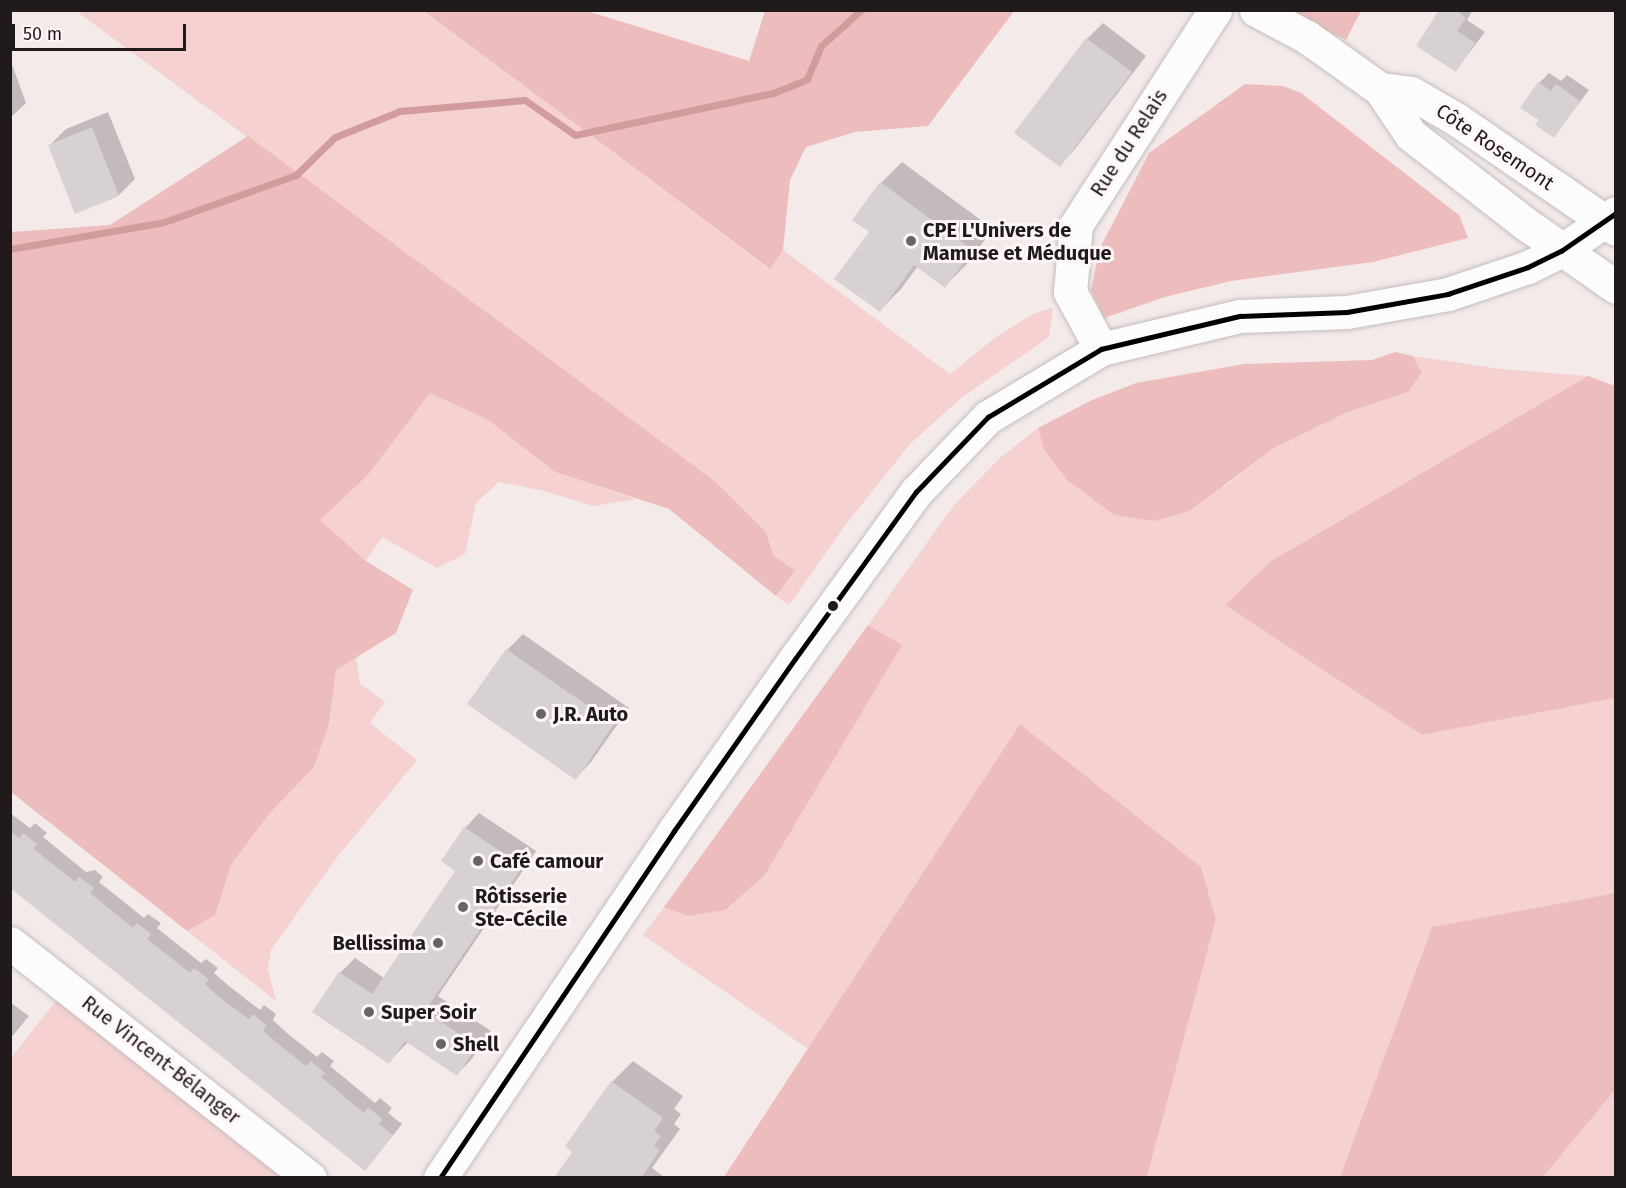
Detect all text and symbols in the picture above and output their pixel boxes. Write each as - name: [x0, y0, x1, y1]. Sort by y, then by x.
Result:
- scale bar: [15, 12, 189, 50]
- text: 50 m: [23, 23, 62, 45]
- street label: Rue du Relais: [1085, 85, 1173, 201]
- street label: Côte Rosemont: [1431, 99, 1559, 195]
- place label: CPE L'Univers de Mamuse et Méduque: [923, 218, 1112, 265]
- marker: CPE L'Univers de Mamuse et Méduque: [904, 234, 918, 248]
- unlabelled marker: [827, 600, 839, 612]
- place label: J.R. Auto: [553, 702, 628, 726]
- marker: J.R. Auto: [534, 707, 548, 721]
- place label: Café camour: [490, 849, 603, 873]
- marker: Café camour: [471, 854, 485, 868]
- place label: Rôtisserie Ste-Cécile: [475, 884, 567, 931]
- marker: Rôtisserie Ste-Cécile: [456, 900, 470, 914]
- place label: Bellissima: [332, 931, 426, 955]
- marker: Bellissima: [431, 936, 445, 950]
- street label: Rue Vincent-Bélanger: [77, 991, 245, 1129]
- place label: Super Soir: [381, 1000, 476, 1024]
- marker: Super Soir: [362, 1005, 376, 1019]
- place label: Shell: [453, 1032, 499, 1056]
- marker: Shell: [434, 1037, 448, 1051]

